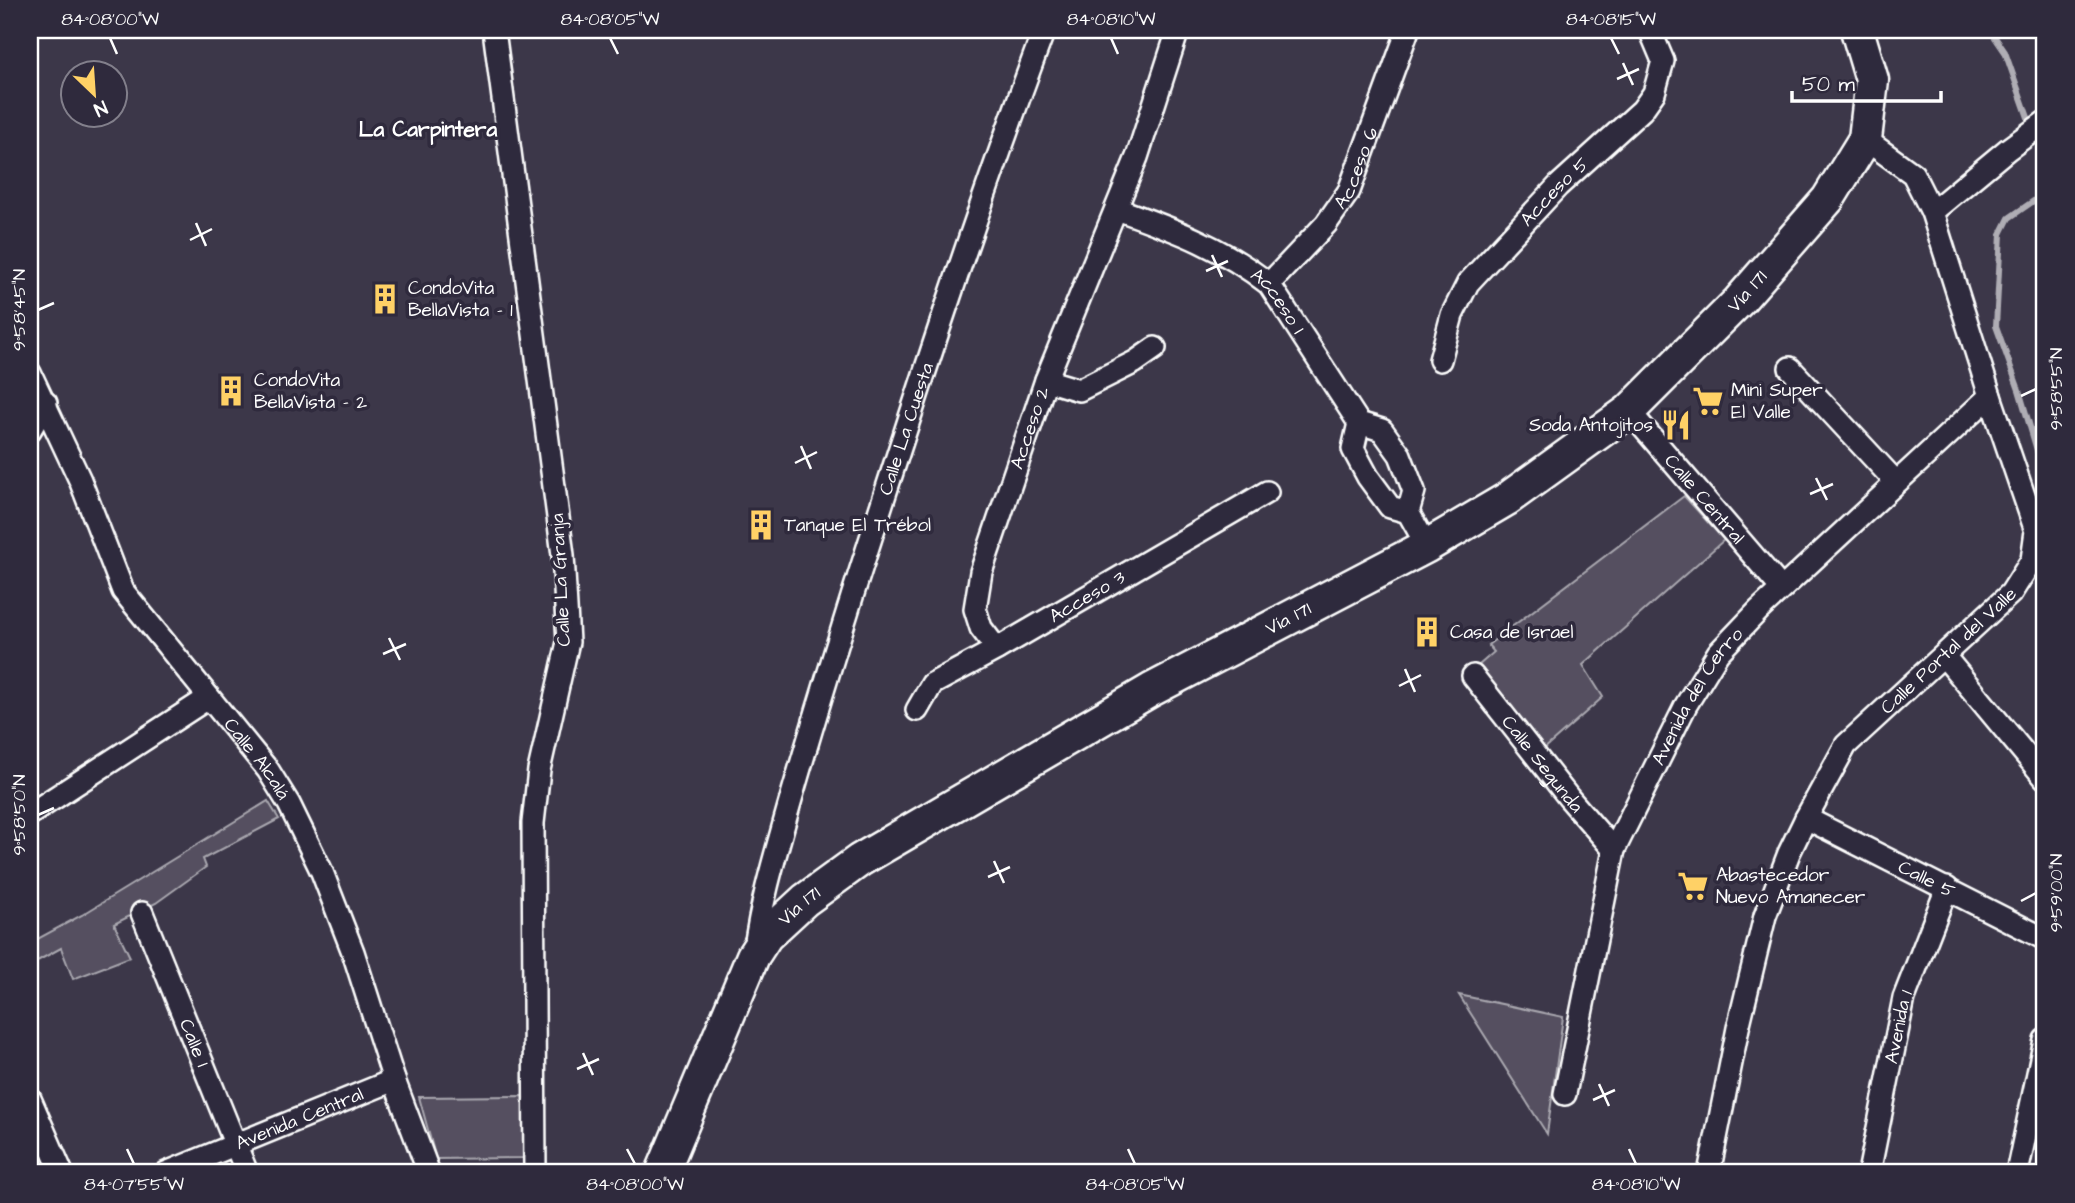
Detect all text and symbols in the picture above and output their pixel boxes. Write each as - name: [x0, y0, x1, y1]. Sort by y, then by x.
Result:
- text: 84°08'00"W: [61, 7, 159, 32]
- text: 84°08'05"W: [560, 7, 660, 32]
- text: 84°08'10"W: [1067, 7, 1155, 32]
- text: 84°08'15"W: [1566, 7, 1656, 32]
- north arrow: [60, 60, 130, 130]
- scale bar: [1792, 60, 1940, 104]
- text: 50 m: [1802, 70, 1856, 99]
- text: N: [89, 93, 112, 123]
- district label: La Carpintera: [359, 115, 497, 145]
- street label: Acceso 6: [1327, 123, 1385, 214]
- street label: Acceso 5: [1514, 151, 1595, 232]
- street label: Acceso 1: [1245, 261, 1312, 340]
- street label: Vía 171: [1721, 264, 1774, 319]
- text: 9°58'45"N: [7, 269, 32, 351]
- place label: CondoVita BellaVista - 1: [408, 275, 513, 324]
- building icon: CondoVita BellaVista - 1: [368, 282, 402, 316]
- text: 9°58'55"N: [2044, 348, 2069, 430]
- street label: Calle La Cuesta: [872, 359, 940, 499]
- place label: CondoVita BellaVista - 2: [254, 367, 367, 416]
- building icon: CondoVita BellaVista - 2: [214, 374, 248, 408]
- place label: Mini Super El Valle: [1731, 377, 1823, 426]
- street label: Acceso 2: [1003, 383, 1056, 473]
- supermarket icon: Mini Super El Valle: [1691, 384, 1725, 418]
- restaurant icon: Soda Antojitos: [1659, 408, 1693, 442]
- place label: Soda Antojitos: [1529, 412, 1653, 439]
- street label: Calle Central: [1658, 448, 1751, 550]
- building icon: Tanque El Trébol: [744, 508, 778, 542]
- street label: Calle La Granja: [544, 512, 578, 647]
- place label: Tanque El Trébol: [784, 512, 931, 539]
- street label: Acceso 3: [1044, 564, 1130, 629]
- street label: Calle Portal del Valle: [1874, 581, 2023, 720]
- street label: Vía 171: [1260, 595, 1317, 642]
- building icon: Casa de Israel: [1410, 615, 1444, 649]
- place label: Casa de Israel: [1450, 619, 1573, 646]
- street label: Avenida del Cerro: [1645, 621, 1749, 770]
- street label: Calle Segunda: [1495, 709, 1590, 819]
- street label: Calle Alcalá: [217, 712, 297, 805]
- text: 9°58'50"N: [7, 774, 32, 856]
- street label: Calle 5: [1893, 853, 1960, 905]
- text: 9°59'00"N: [2044, 854, 2069, 932]
- place label: Abastecedor Nuevo Amanecer: [1716, 862, 1866, 911]
- supermarket icon: Abastecedor Nuevo Amanecer: [1676, 869, 1710, 903]
- street label: Vía 171: [772, 879, 826, 932]
- street label: Avenida 1: [1878, 985, 1920, 1066]
- street label: Calle 1: [173, 1015, 216, 1071]
- street label: Avenida Central: [231, 1080, 367, 1157]
- text: 84°07'55"W: [84, 1172, 184, 1197]
- text: 84°08'00"W: [586, 1172, 684, 1197]
- text: 84°08'05"W: [1085, 1172, 1185, 1197]
- text: 84°08'10"W: [1592, 1172, 1680, 1197]

